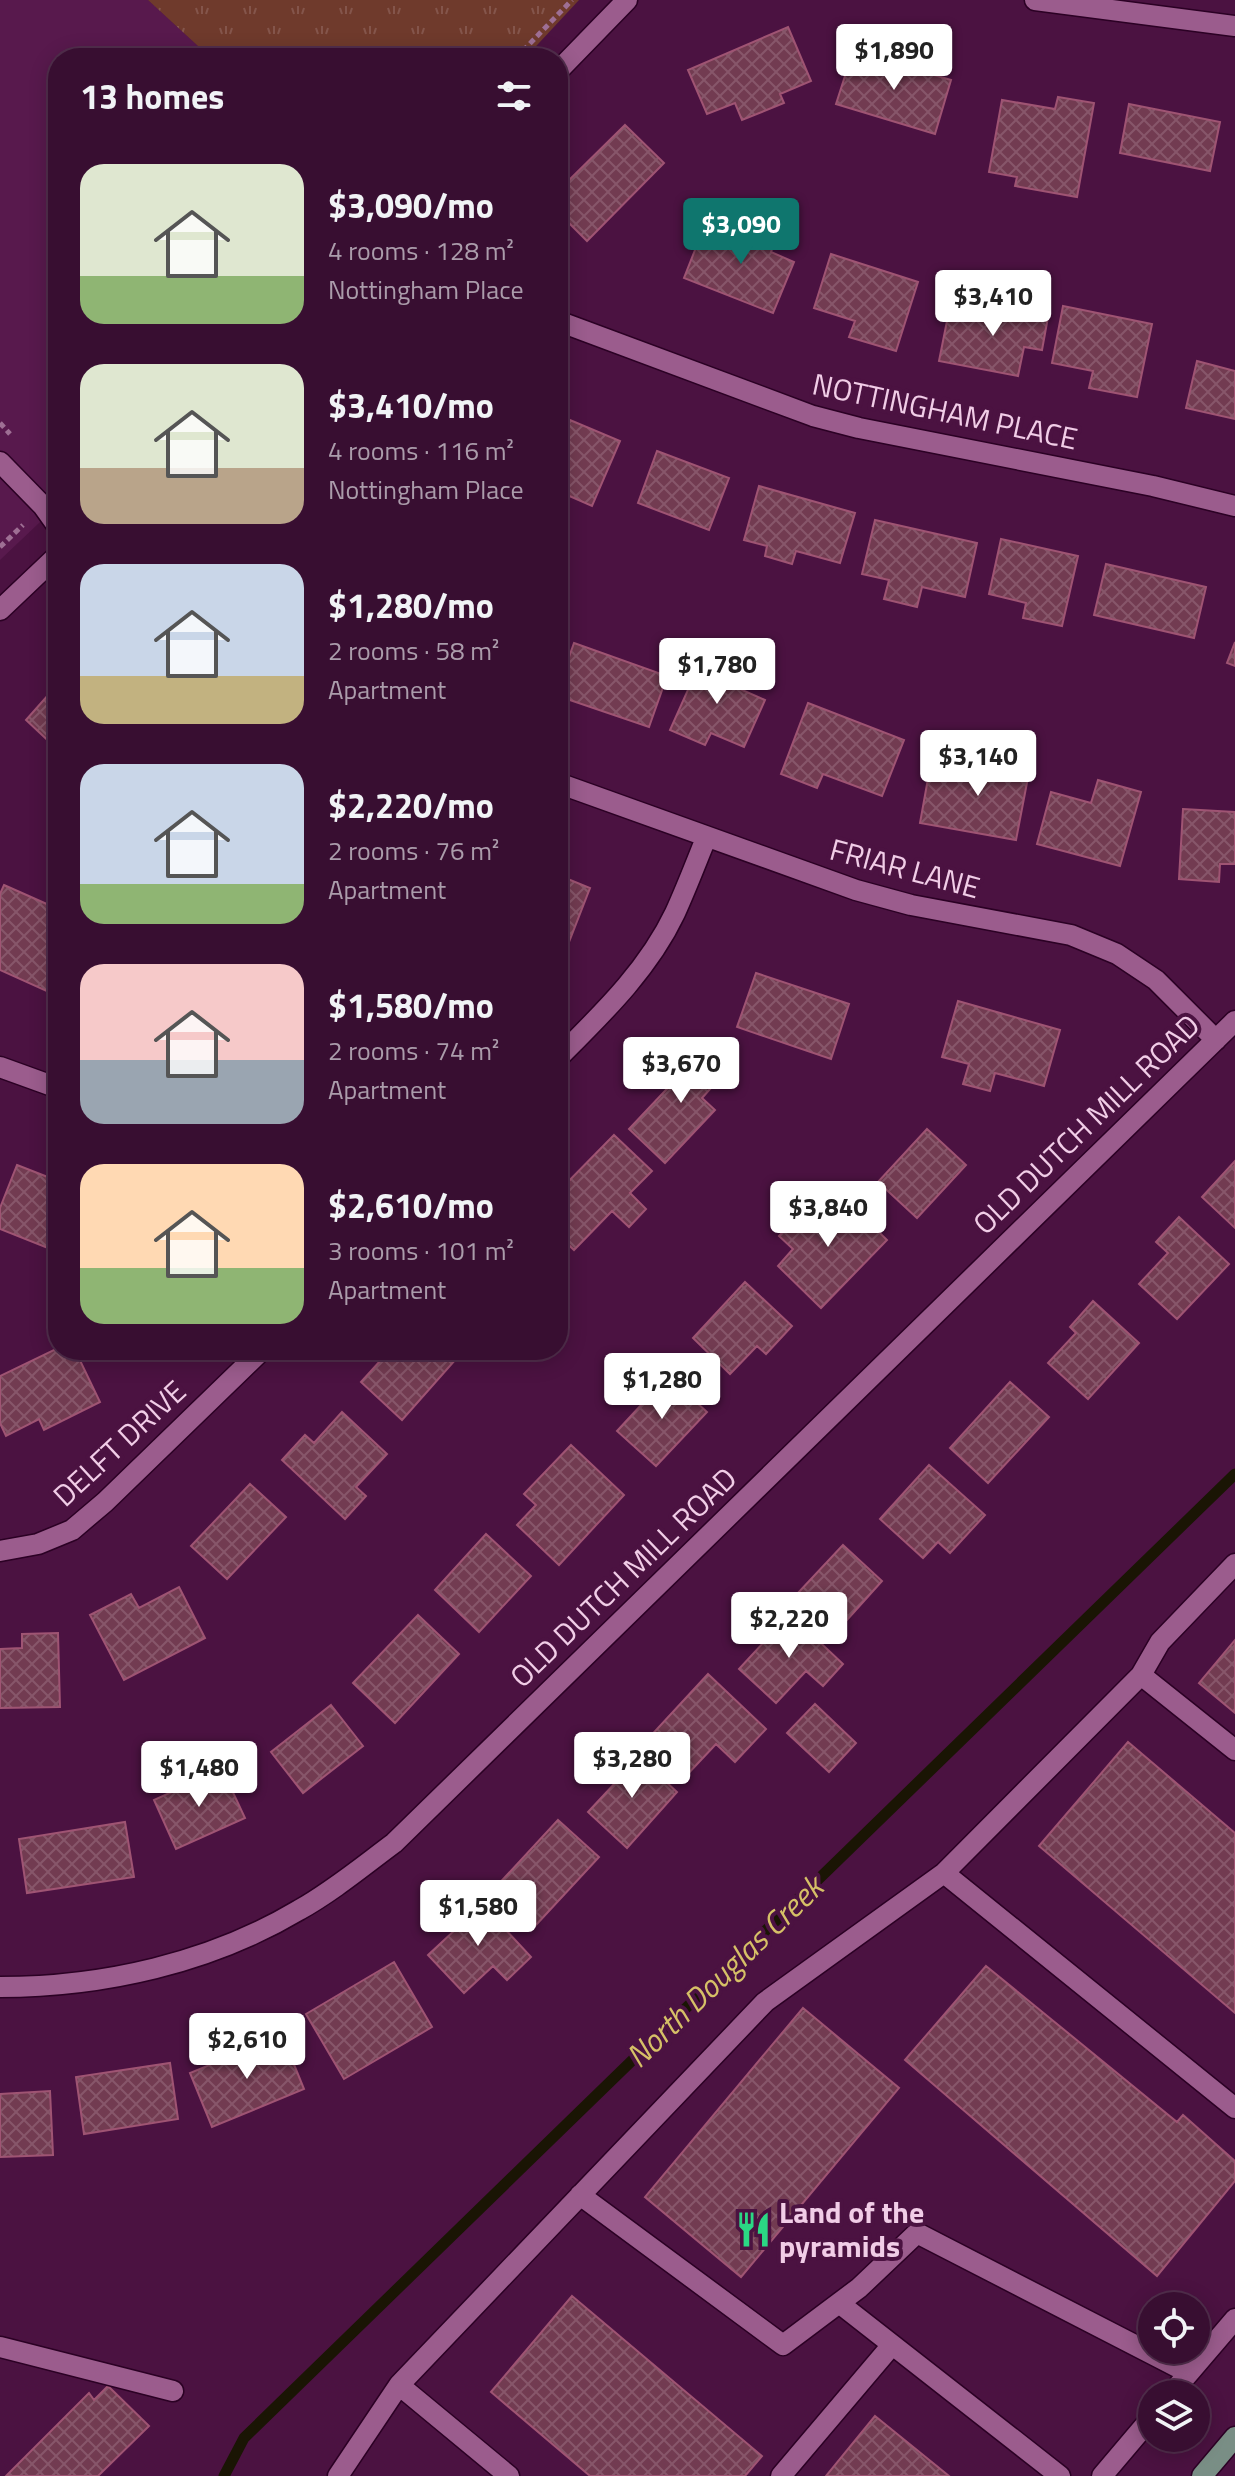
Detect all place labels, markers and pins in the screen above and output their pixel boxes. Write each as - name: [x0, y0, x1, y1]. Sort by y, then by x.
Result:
- pin: $1,890: [829, 24, 959, 92]
- pin: $3,090: [676, 198, 806, 266]
- pin: $3,410: [928, 270, 1058, 338]
- pin: $1,780: [652, 638, 782, 706]
- pin: $3,140: [913, 730, 1043, 798]
- pin: $3,670: [616, 1037, 746, 1105]
- pin: $3,840: [763, 1181, 893, 1249]
- pin: $1,280: [597, 1353, 727, 1421]
- pin: $2,220: [724, 1592, 854, 1660]
- pin: $3,280: [567, 1732, 697, 1800]
- pin: $1,480: [134, 1741, 264, 1809]
- pin: $1,580: [413, 1880, 543, 1948]
- pin: $2,610: [182, 2013, 312, 2081]
- place label: Land of the pyramids: [779, 2189, 924, 2269]
- restaurant icon: Land of the pyramids: [734, 2210, 772, 2248]

